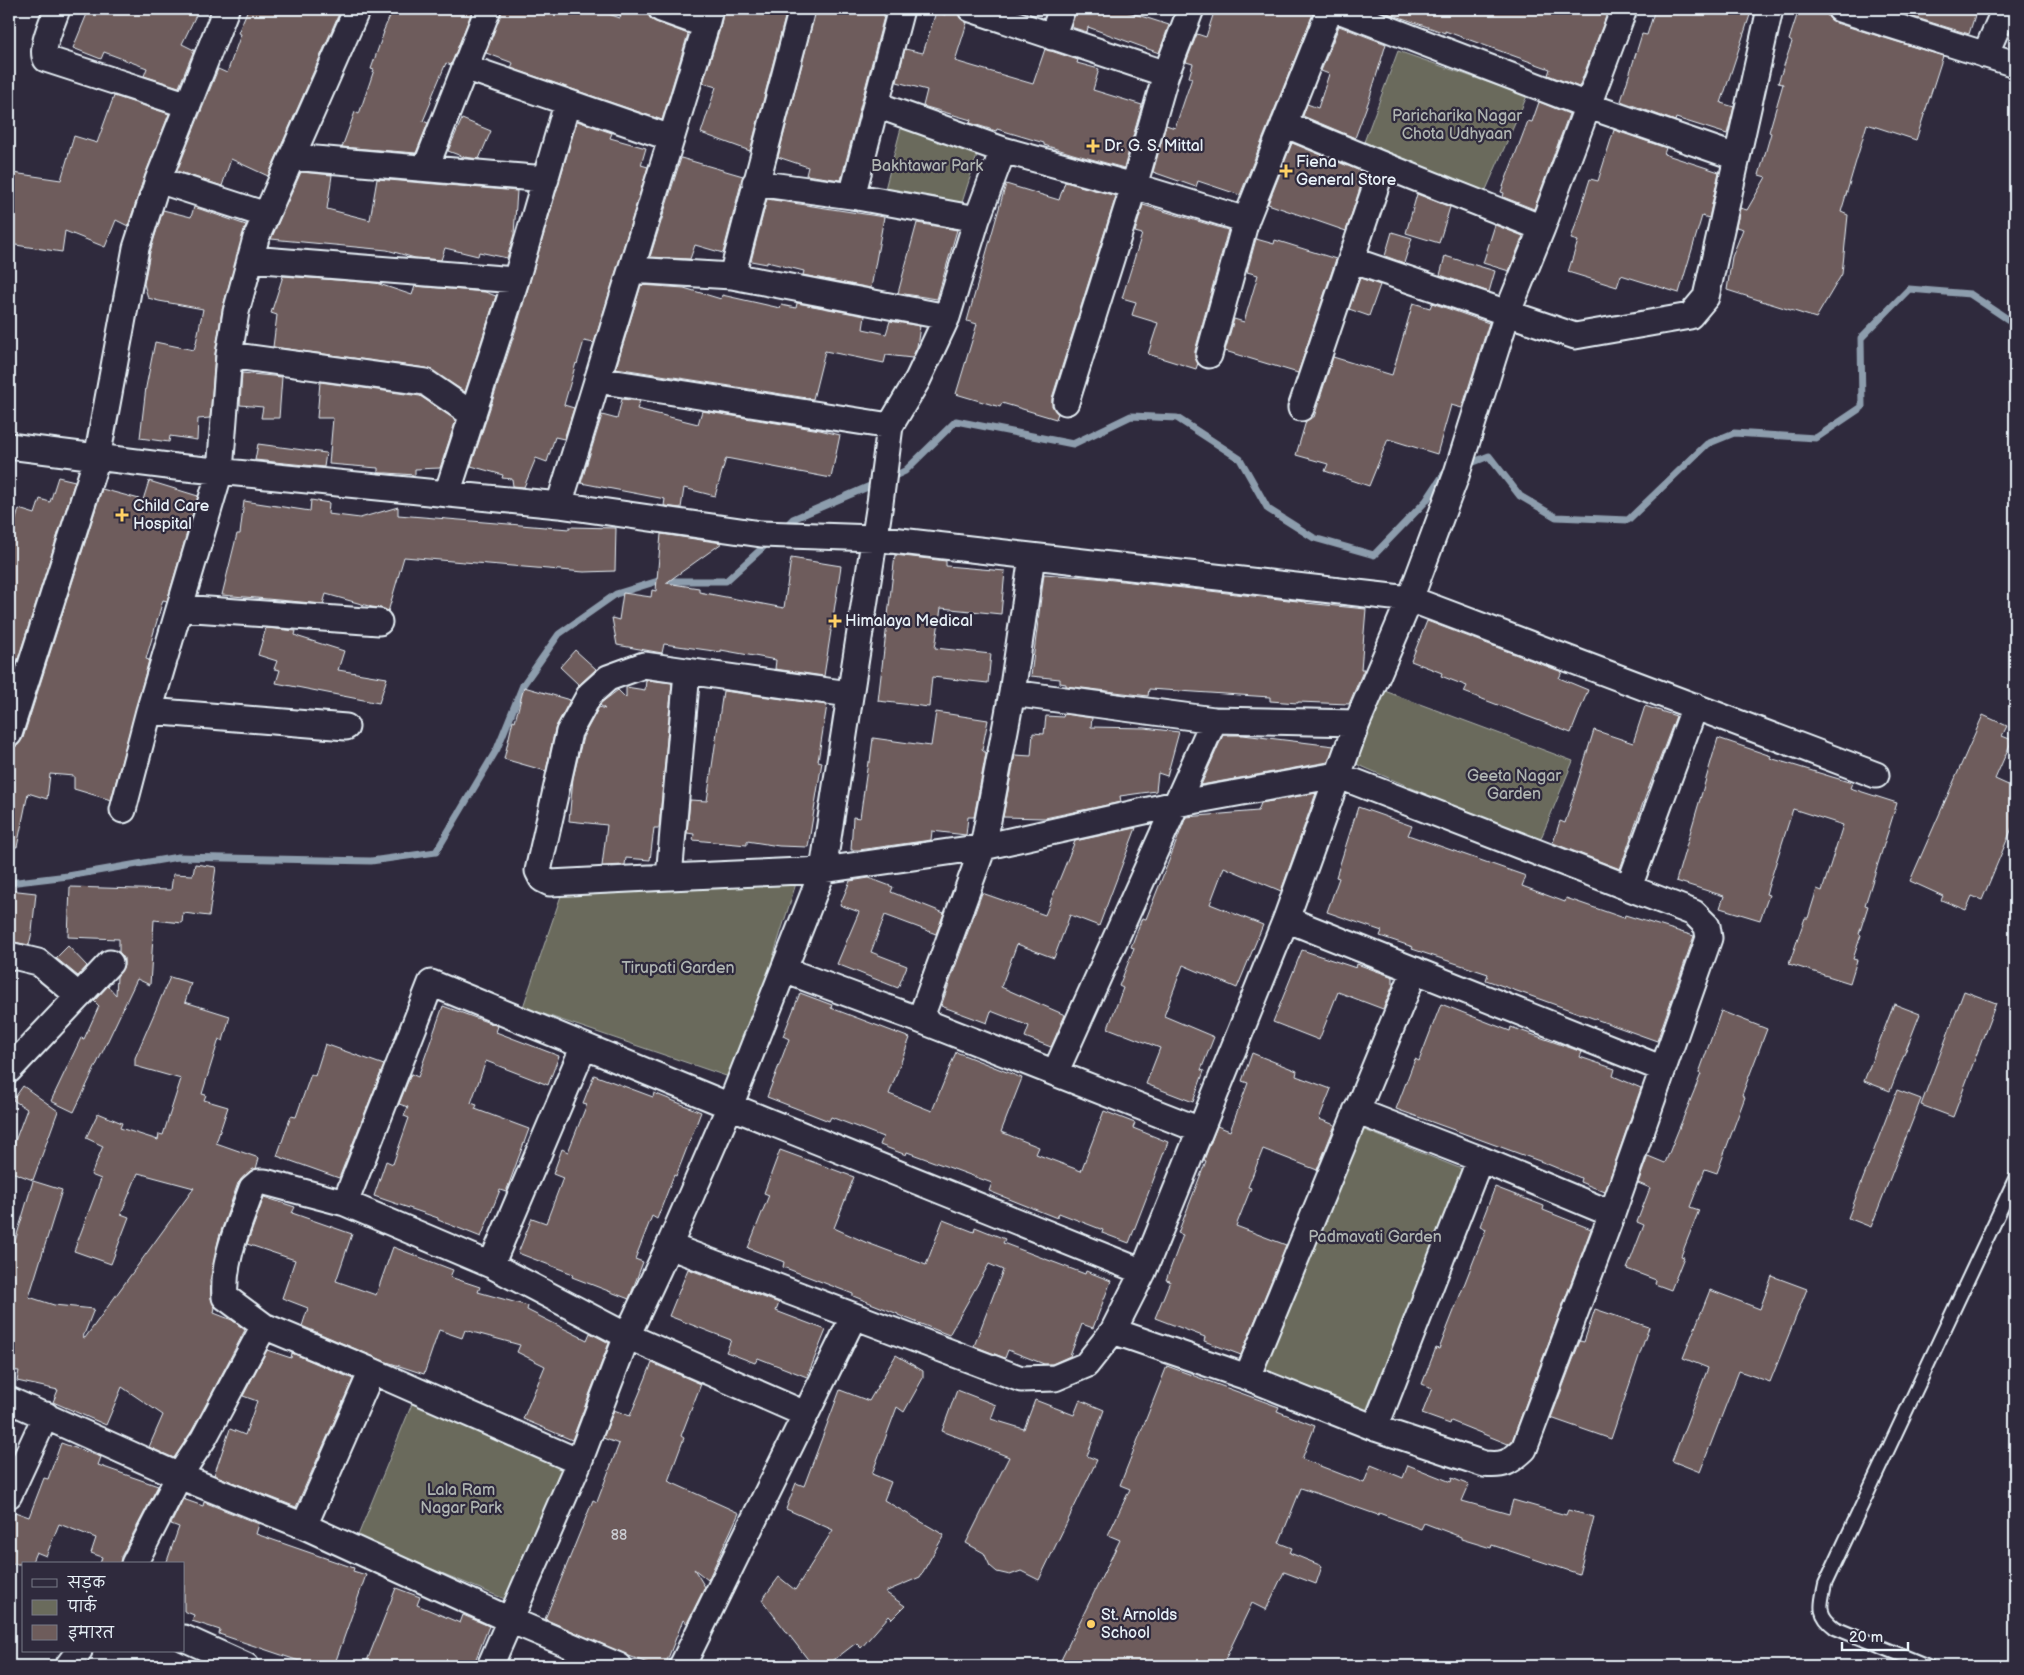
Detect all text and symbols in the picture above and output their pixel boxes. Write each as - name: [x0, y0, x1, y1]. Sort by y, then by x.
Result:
- park label: Paricharika Nagar Chota Udhyaan: [1392, 107, 1522, 144]
- place label: Dr. G. S. Mittal: [1104, 137, 1203, 156]
- marker: Dr. G. S. Mittal: [1086, 139, 1100, 153]
- place label: Fiena General Store: [1296, 153, 1397, 190]
- park label: Bakhtawar Park: [871, 157, 983, 176]
- marker: Fiena General Store: [1280, 165, 1292, 177]
- place label: Child Care Hospital: [133, 497, 210, 534]
- marker: Child Care Hospital: [115, 508, 129, 522]
- place label: Himalaya Medical: [845, 612, 973, 631]
- marker: Himalaya Medical: [829, 615, 841, 627]
- park label: Geeta Nagar Garden: [1467, 767, 1561, 804]
- park label: Tirupati Garden: [622, 959, 734, 978]
- park label: Padmavati Garden: [1308, 1228, 1442, 1247]
- park label: Lala Ram Nagar Park: [420, 1481, 502, 1518]
- house number: 88: [611, 1527, 627, 1544]
- legend: [22, 1562, 185, 1652]
- text: सड़क: [67, 1574, 106, 1593]
- text: पार्क: [67, 1595, 98, 1617]
- place label: St. Arnolds School: [1101, 1606, 1177, 1643]
- marker: St. Arnolds School: [1085, 1618, 1097, 1630]
- scale bar: [1842, 1620, 1908, 1652]
- text: इमारत: [68, 1624, 115, 1643]
- text: 20 m: [1849, 1628, 1883, 1647]

